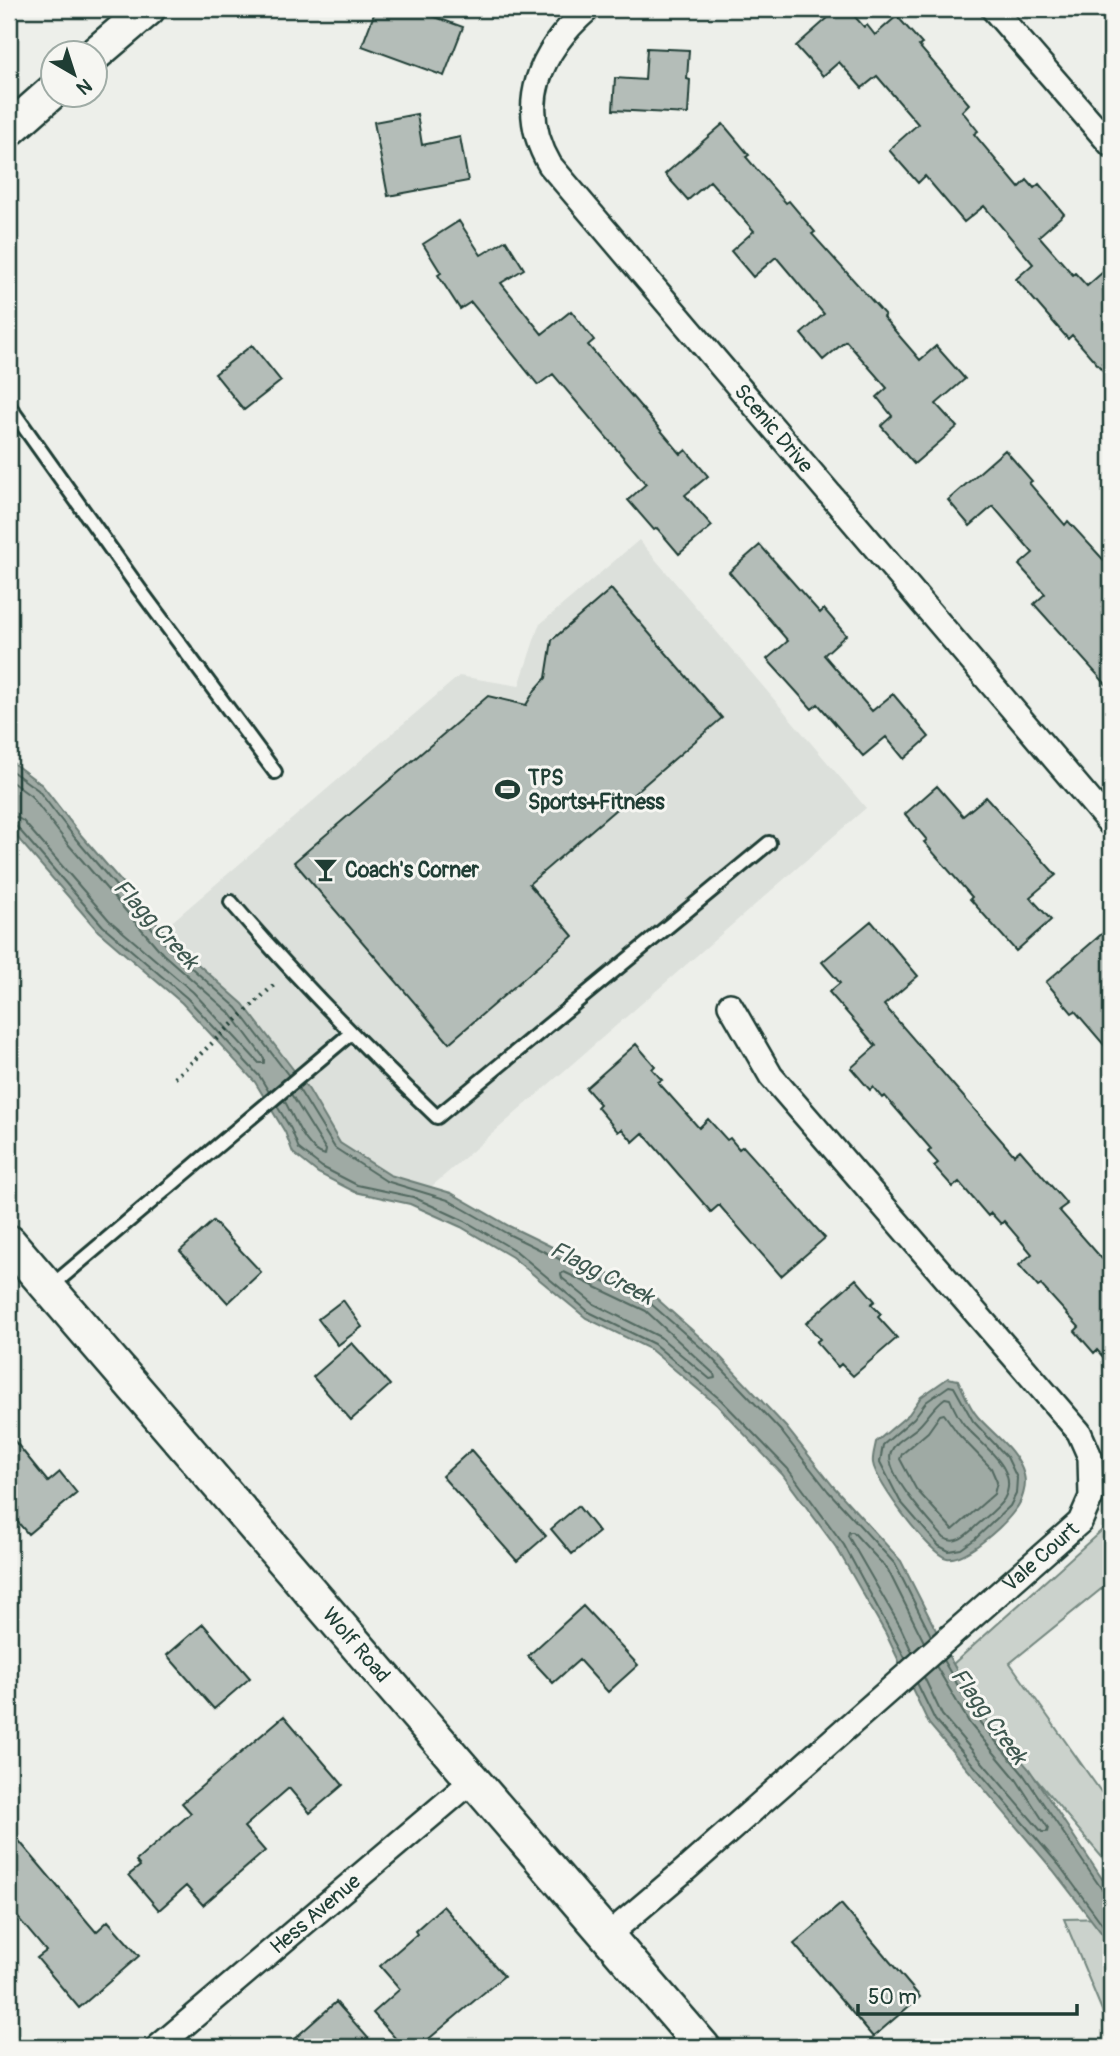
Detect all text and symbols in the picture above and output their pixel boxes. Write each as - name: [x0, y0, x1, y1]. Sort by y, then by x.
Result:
- north arrow: [38, 38, 108, 108]
- text: N: [71, 73, 97, 100]
- street label: Scenic Drive: [728, 378, 820, 479]
- place label: TPS Sports+Fitness: [527, 765, 665, 816]
- sports icon: TPS Sports+Fitness: [494, 776, 522, 804]
- bar icon: Coach's Corner: [311, 856, 339, 884]
- place label: Coach's Corner: [345, 857, 480, 884]
- water label: Flagg Creek: [107, 873, 207, 977]
- water label: Flagg Creek: [545, 1235, 661, 1313]
- street label: Vale Court: [997, 1516, 1085, 1598]
- street label: Wolf Road: [316, 1602, 396, 1688]
- water label: Flagg Creek: [944, 1662, 1035, 1772]
- street label: Hess Avenue: [264, 1867, 367, 1960]
- scale bar: [858, 1972, 1076, 2016]
- text: 50 m: [868, 1984, 917, 2011]

